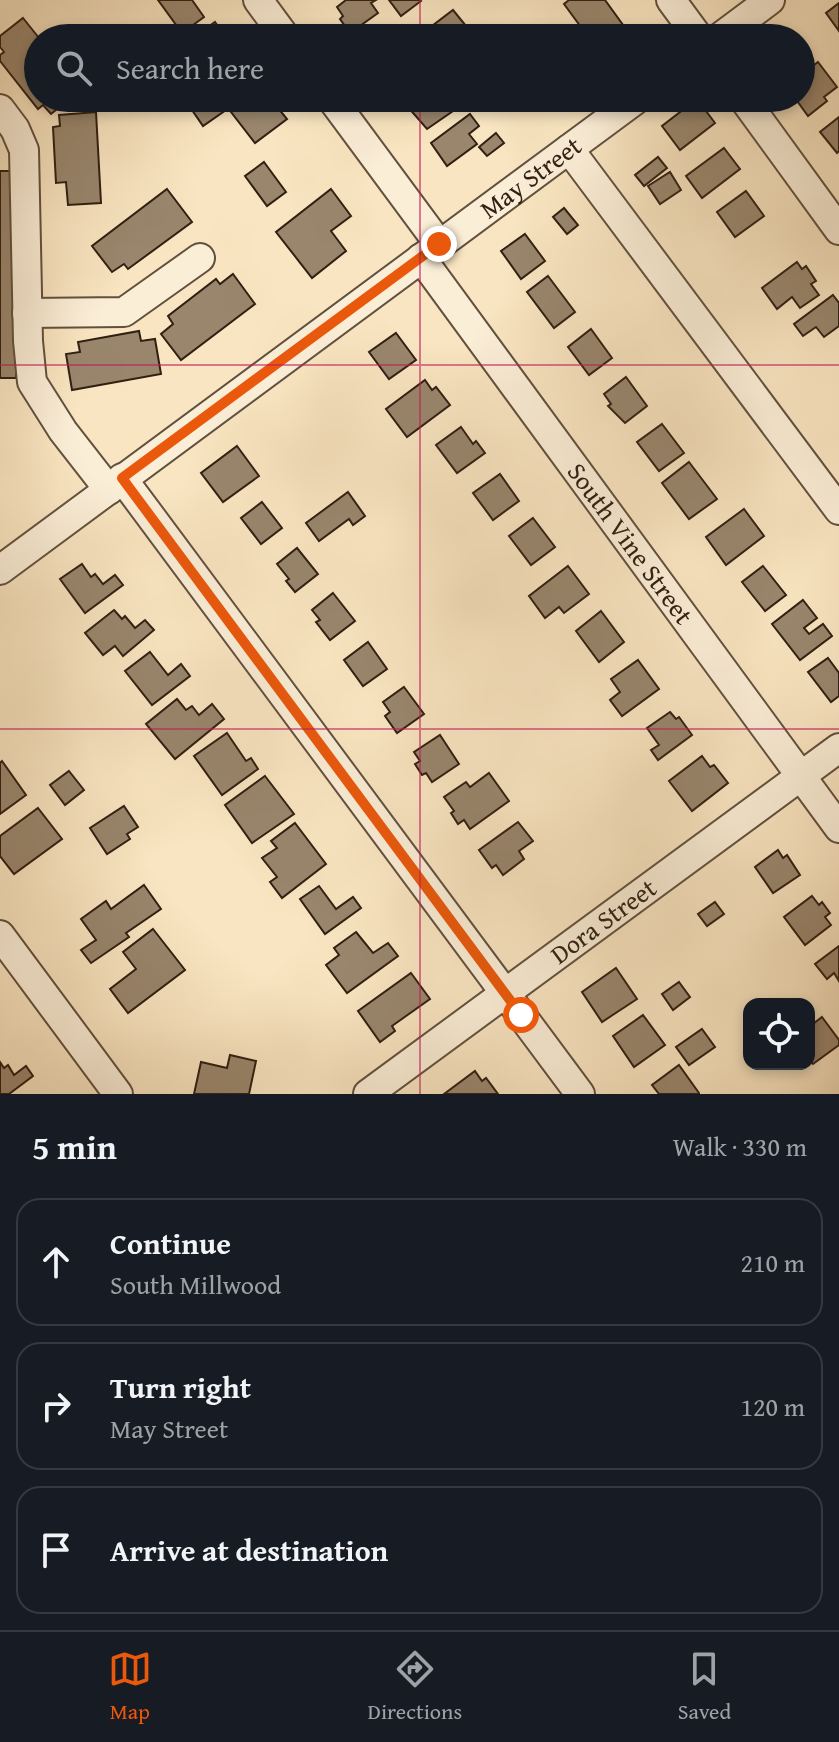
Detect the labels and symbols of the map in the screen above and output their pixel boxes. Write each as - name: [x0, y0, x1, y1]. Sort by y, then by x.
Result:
- street label: May Street: [471, 126, 589, 228]
- route end: [421, 226, 457, 262]
- street label: South Vine Street: [558, 454, 703, 632]
- street label: Dora Street: [542, 868, 664, 973]
- route start: [503, 997, 539, 1033]

